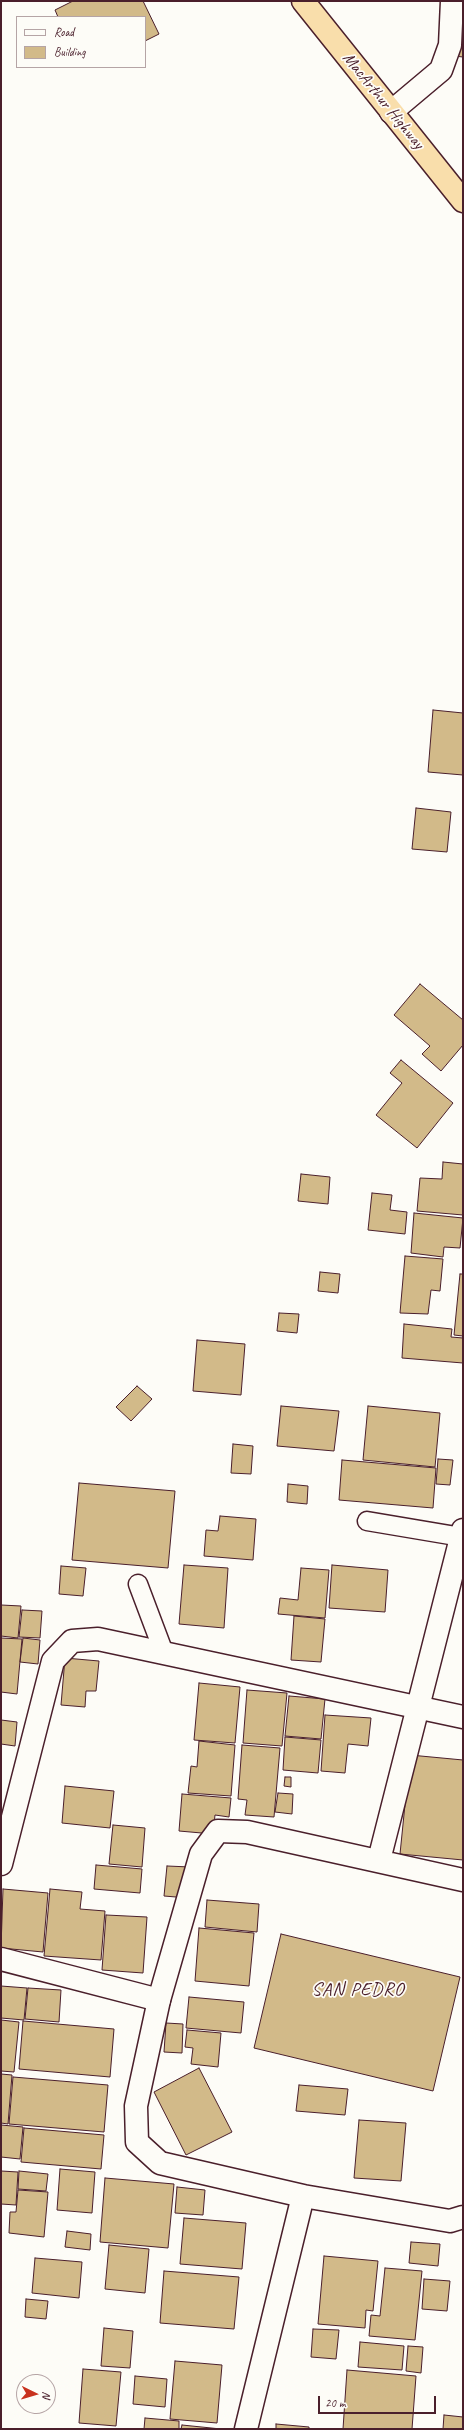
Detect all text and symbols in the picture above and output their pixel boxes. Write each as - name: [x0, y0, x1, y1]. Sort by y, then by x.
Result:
- legend: [16, 16, 146, 68]
- text: Road: [54, 24, 74, 40]
- text: Building: [54, 44, 86, 60]
- street label: MacArthur Highway: [338, 49, 428, 153]
- district label: SAN PEDRO: [313, 1979, 403, 2001]
- north arrow: [16, 2374, 56, 2414]
- scale bar: [320, 2388, 438, 2414]
- text: N: [40, 2391, 54, 2399]
- text: 20 m: [325, 2395, 345, 2411]

